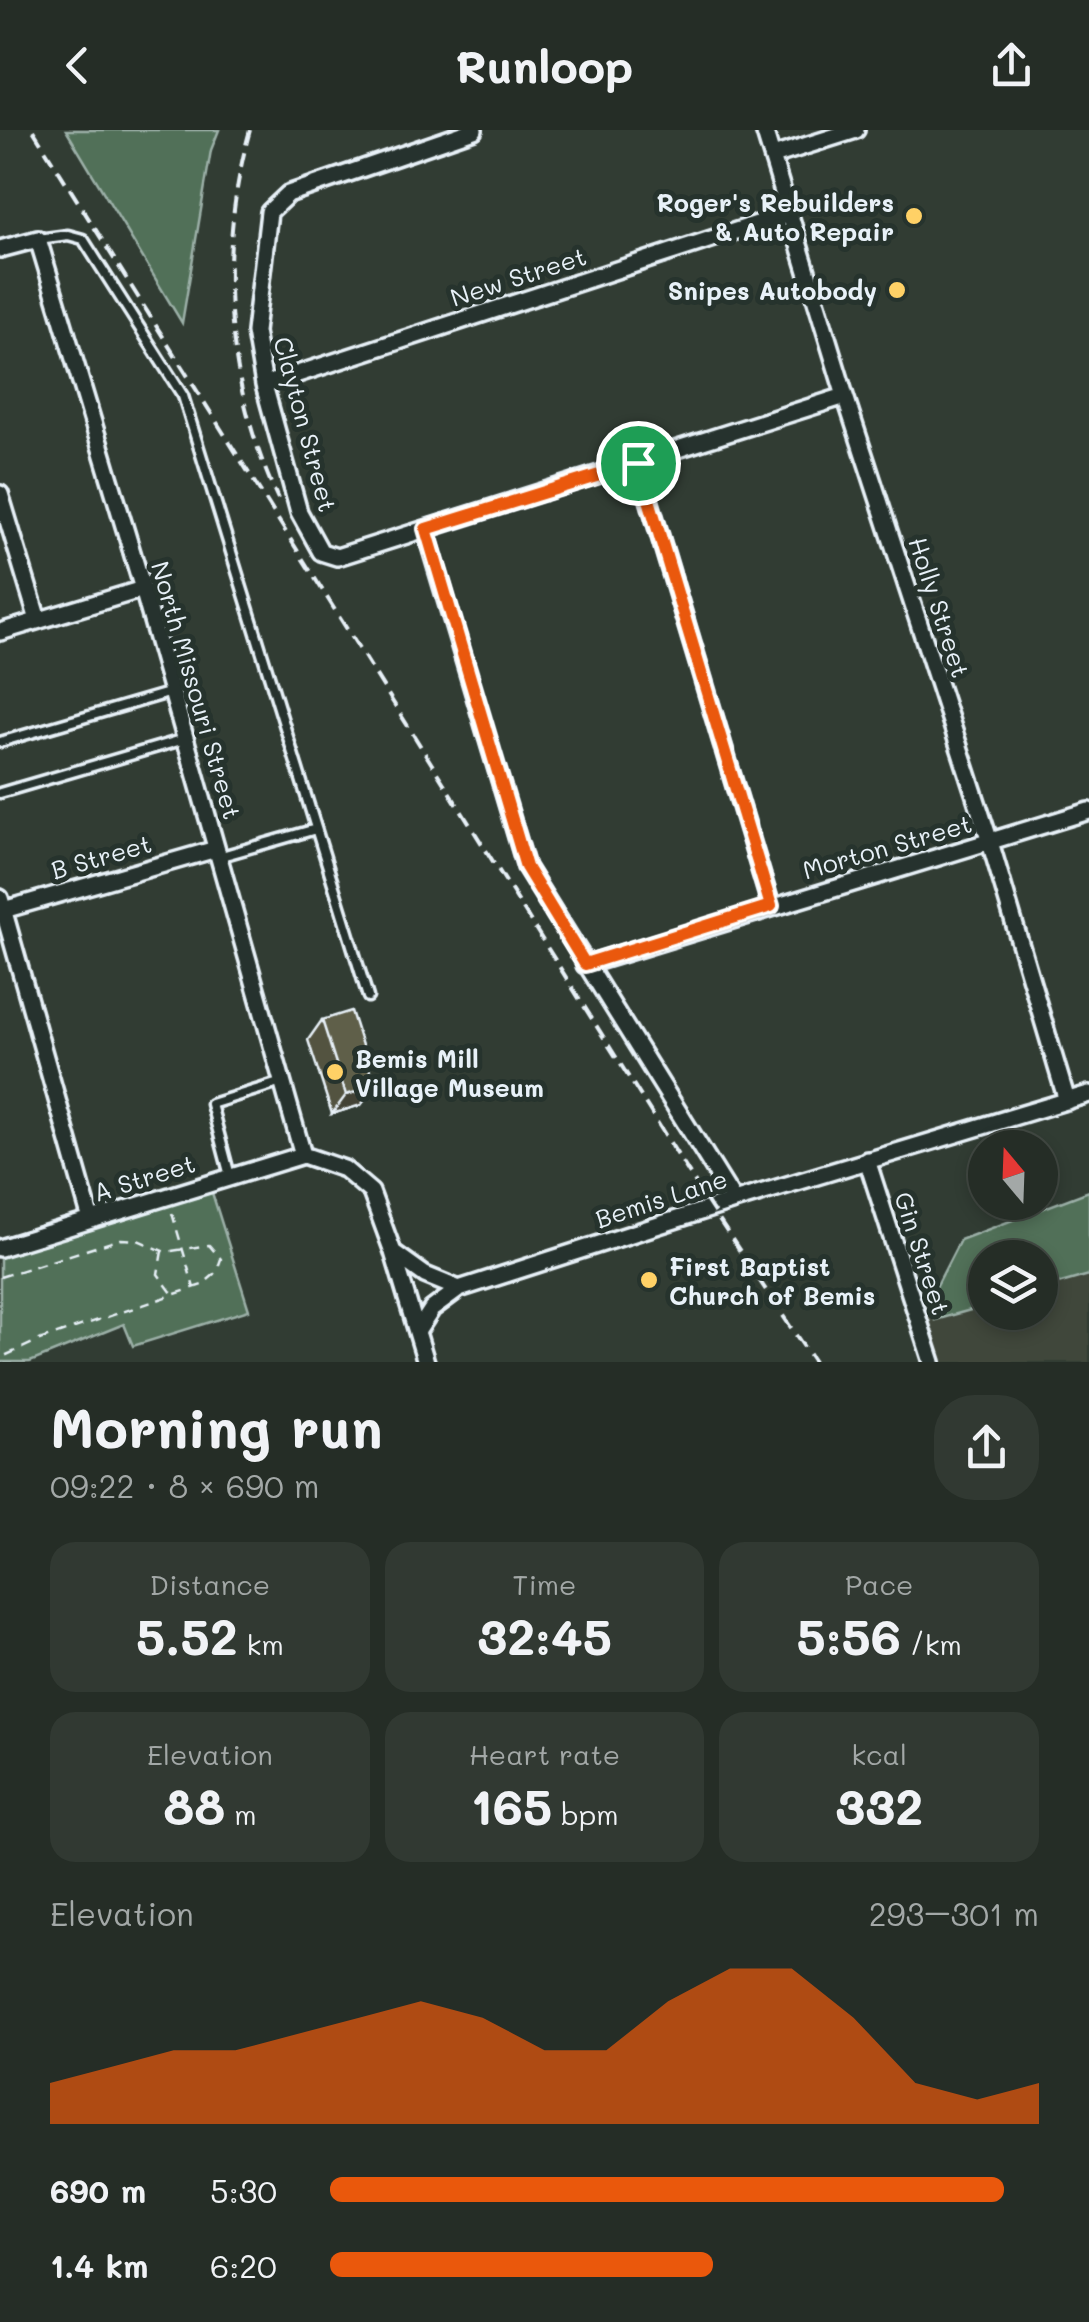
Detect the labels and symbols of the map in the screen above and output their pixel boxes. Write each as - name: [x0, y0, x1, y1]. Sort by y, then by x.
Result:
- place label: Roger's Rebuilders & Auto Repair: [656, 186, 894, 247]
- marker: Roger's Rebuilders & Auto Repair: [903, 205, 925, 227]
- street label: New Street: [446, 239, 590, 313]
- place label: Snipes Autobody: [668, 274, 877, 307]
- marker: Snipes Autobody: [886, 279, 908, 301]
- street label: Clayton Street: [266, 333, 345, 515]
- pin: [596, 421, 681, 506]
- street label: Holly Street: [901, 533, 978, 682]
- street label: North Missouri Street: [145, 557, 249, 823]
- street label: Morton Street: [799, 807, 975, 885]
- street label: B Street: [47, 826, 155, 886]
- place label: Bemis Mill Village Museum: [355, 1042, 544, 1103]
- marker: Bemis Mill Village Museum: [324, 1061, 346, 1083]
- north arrow: [968, 1130, 1058, 1220]
- street label: A Street: [89, 1146, 199, 1208]
- street label: Bemis Lane: [591, 1162, 731, 1234]
- street label: Gin Street: [888, 1187, 958, 1319]
- place label: First Baptist Church of Bemis: [669, 1250, 875, 1311]
- marker: First Baptist Church of Bemis: [638, 1269, 660, 1291]

